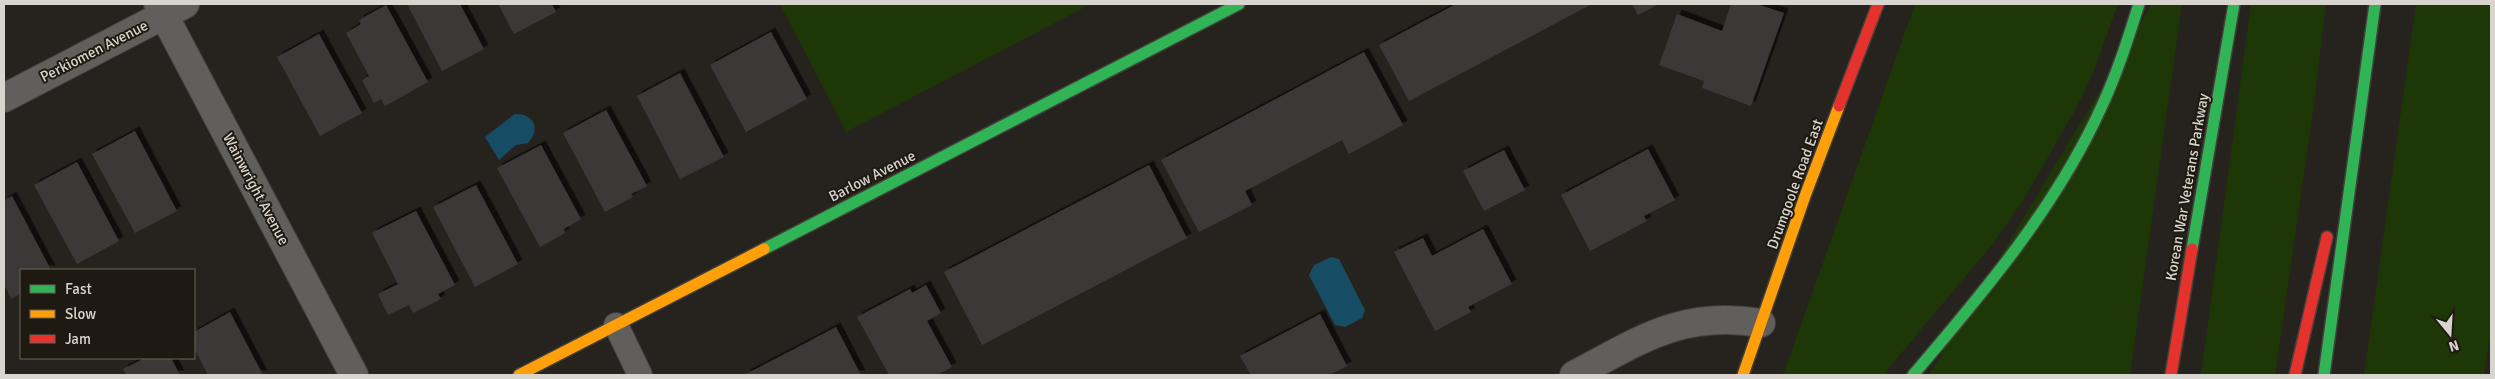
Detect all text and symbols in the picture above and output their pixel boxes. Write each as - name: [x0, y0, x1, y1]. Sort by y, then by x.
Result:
- street label: Perkiomen Avenue: [37, 16, 151, 86]
- street label: Korean War Veterans Parkway: [2162, 92, 2212, 282]
- street label: Drumgoole Road East: [1763, 116, 1827, 252]
- street label: Wainwright Avenue: [219, 130, 293, 248]
- street label: Barlow Avenue: [826, 146, 918, 206]
- legend: [20, 269, 195, 359]
- text: Fast: [65, 280, 92, 298]
- text: Slow: [65, 305, 96, 323]
- north arrow: [2425, 309, 2475, 359]
- text: Jam: [65, 330, 91, 348]
- text: N: [2447, 336, 2461, 355]

